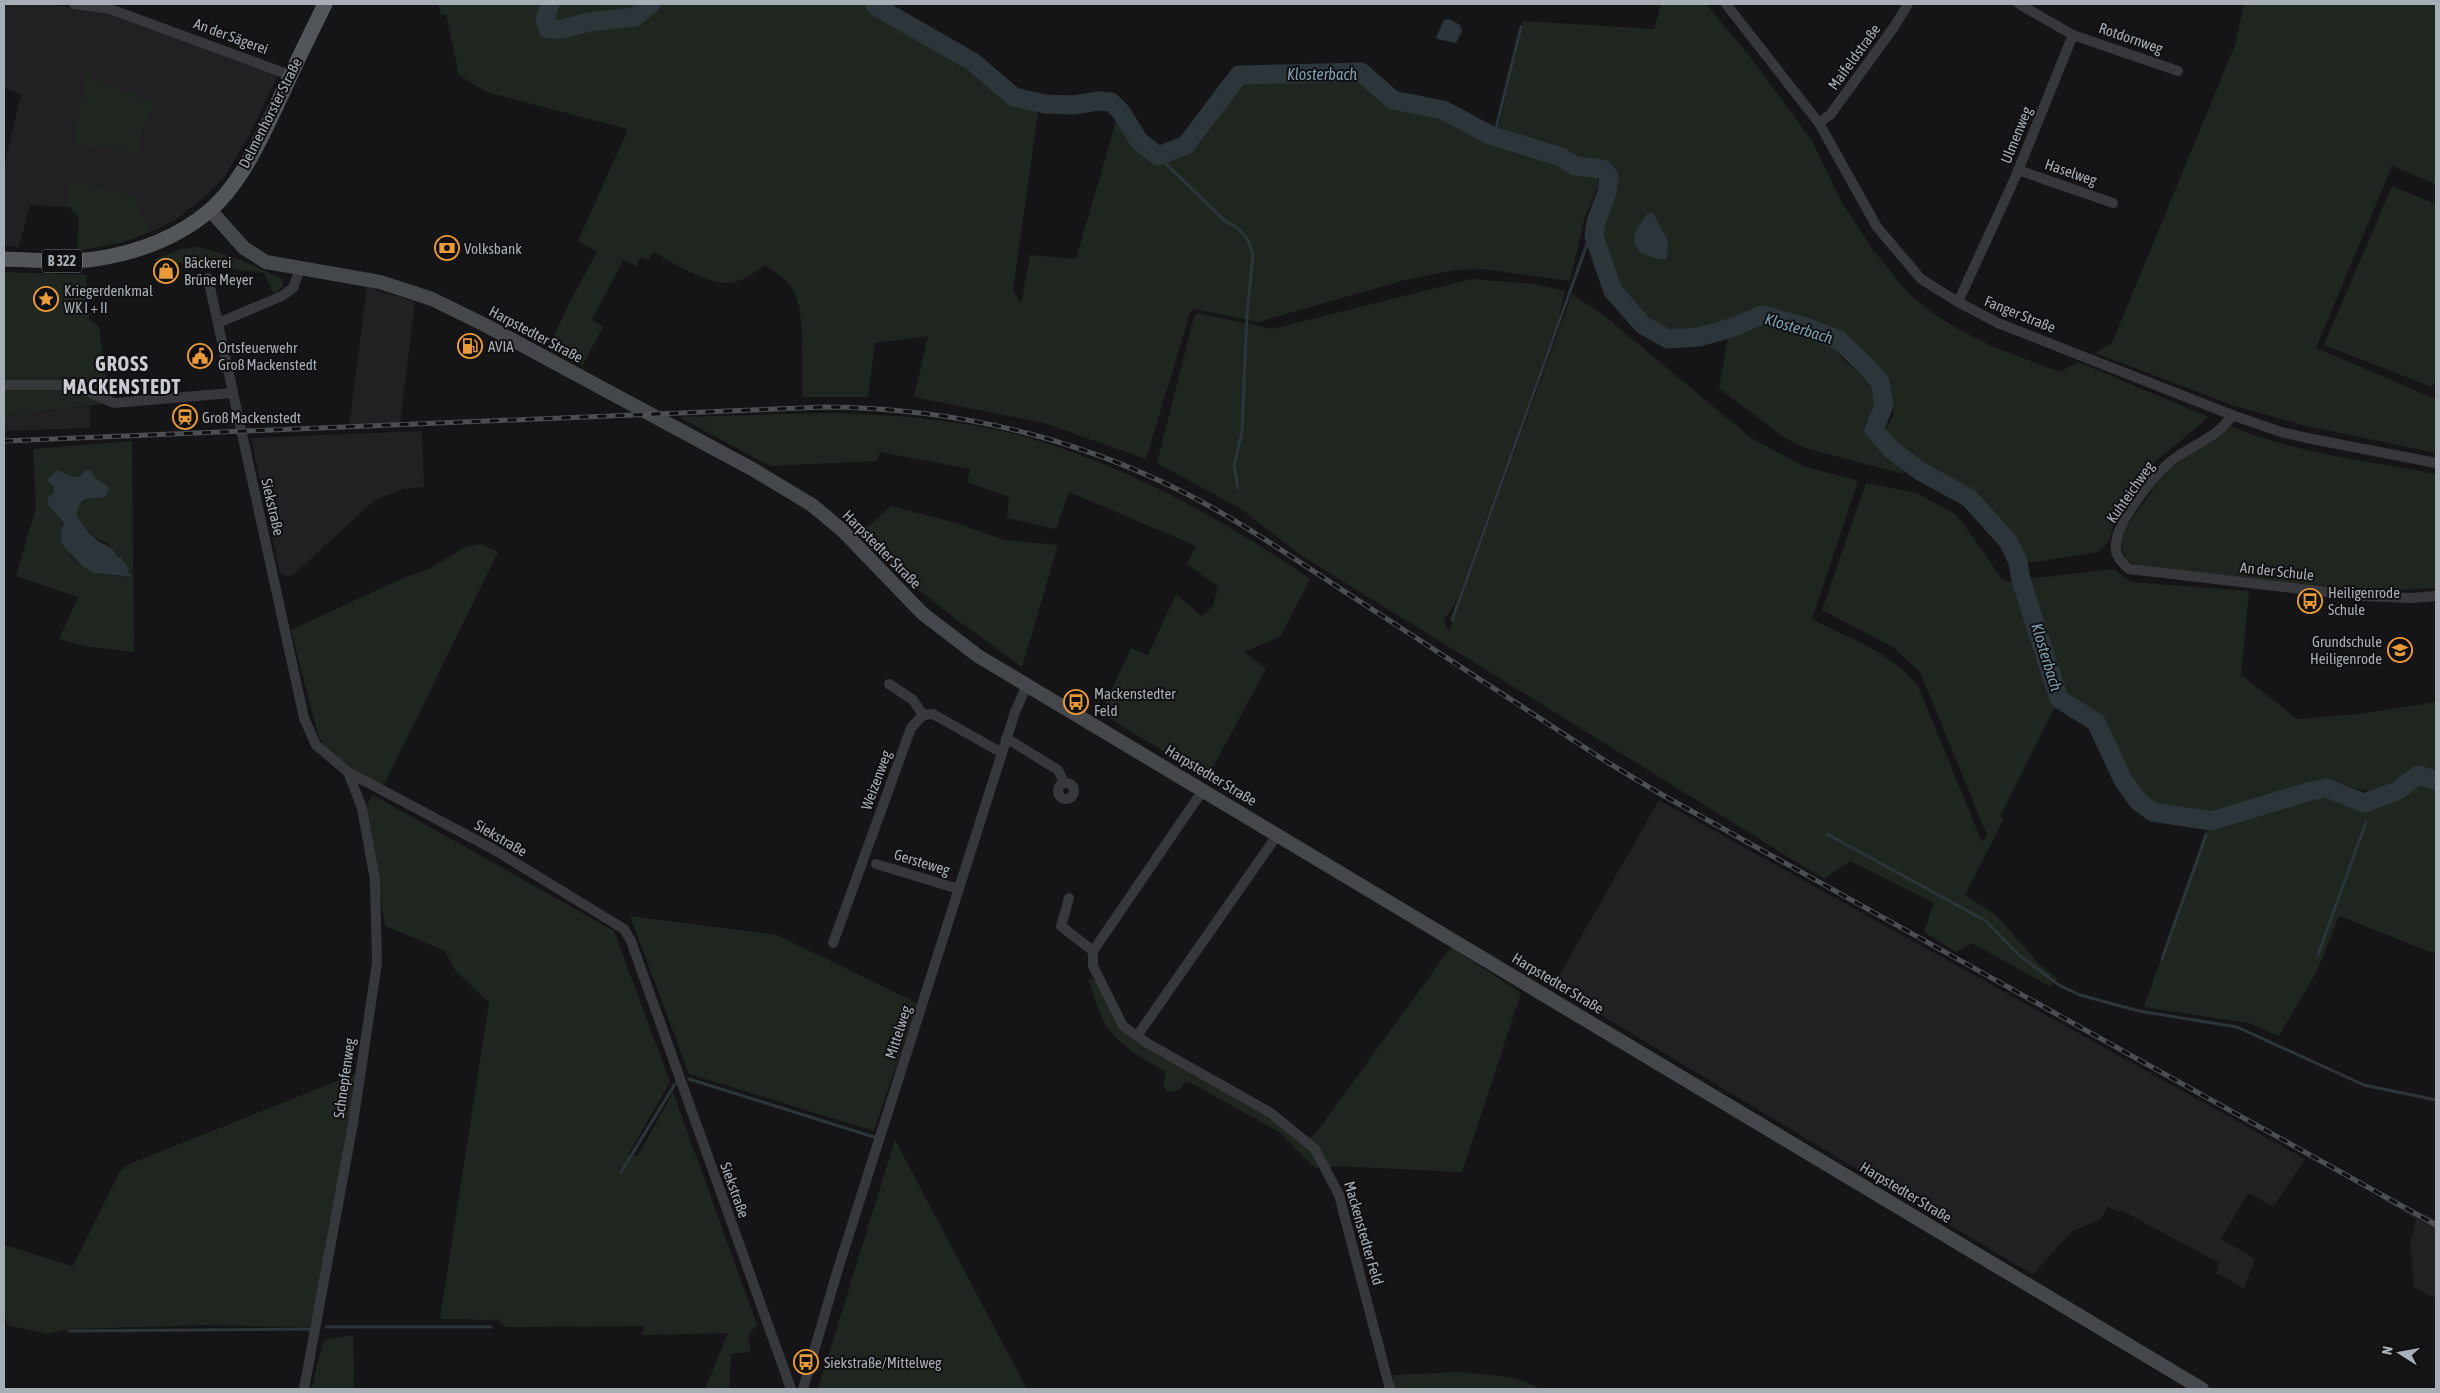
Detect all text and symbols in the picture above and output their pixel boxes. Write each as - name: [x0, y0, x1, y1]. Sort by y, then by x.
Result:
- street label: An der Sägerei: [191, 15, 271, 57]
- street label: Rotdornweg: [2097, 19, 2166, 57]
- street label: Maifeldstraße: [1825, 21, 1884, 93]
- street label: Delmenhorster Straße: [235, 55, 305, 171]
- water label: Klosterbach: [1287, 65, 1357, 83]
- street label: Ulmenweg: [1997, 104, 2035, 166]
- street label: Haselweg: [2043, 155, 2100, 189]
- bank icon: Volksbank: [434, 235, 460, 261]
- place label: Volksbank: [464, 240, 522, 257]
- road number: B 322: [42, 250, 82, 272]
- place label: Bäckerei Brüne Meyer: [184, 254, 253, 288]
- shop icon: Bäckerei Brüne Meyer: [153, 258, 179, 284]
- place label: Kriegerdenkmal WK I + II: [64, 282, 153, 316]
- place icon: Kriegerdenkmal WK I + II: [33, 286, 59, 312]
- street label: Fanger Straße: [1982, 292, 2058, 336]
- street label: Harpstedter Straße: [486, 302, 586, 366]
- water label: Klosterbach: [1763, 309, 1835, 347]
- fuel station icon: AVIA: [457, 333, 483, 359]
- place label: AVIA: [488, 338, 514, 355]
- place label: Ortsfeuerwehr Groß Mackenstedt: [218, 339, 317, 373]
- public building icon: Ortsfeuerwehr Groß Mackenstedt: [187, 343, 213, 369]
- district label: GROSS MACKENSTEDT: [63, 352, 181, 398]
- station icon: Groß Mackenstedt: [172, 404, 198, 430]
- place label: Groß Mackenstedt: [202, 409, 301, 426]
- street label: Kuhteichweg: [2103, 458, 2158, 526]
- street label: Siekstraße: [258, 477, 288, 537]
- street label: Harpstedter Straße: [839, 506, 925, 592]
- street label: An der Schule: [2239, 559, 2315, 583]
- place label: Heiligenrode Schule: [2328, 584, 2400, 618]
- bus stop icon: Heiligenrode Schule: [2297, 588, 2323, 614]
- water label: Klosterbach: [2028, 621, 2066, 693]
- place label: Grundschule Heiligenrode: [2310, 633, 2382, 667]
- school or university icon: Grundschule Heiligenrode: [2387, 637, 2413, 663]
- place label: Mackenstedter Feld: [1094, 685, 1176, 719]
- bus stop icon: Mackenstedter Feld: [1063, 689, 1089, 715]
- street label: Harpstedter Straße: [1162, 741, 1260, 809]
- street label: Weizenweg: [857, 747, 895, 812]
- street label: Siekstraße: [472, 816, 530, 860]
- street label: Gersteweg: [892, 845, 952, 879]
- street label: Harpstedter Straße: [1509, 949, 1607, 1017]
- street label: Mittelweg: [881, 1003, 915, 1061]
- street label: Schnepfenweg: [330, 1036, 358, 1119]
- street label: Harpstedter Straße: [1857, 1158, 1955, 1226]
- street label: Siekstraße: [717, 1160, 753, 1220]
- street label: Mackenstedter Feld: [1341, 1179, 1387, 1287]
- north arrow: [2375, 1328, 2425, 1378]
- text: N: [2379, 1345, 2396, 1356]
- bus stop icon: Siekstraße/Mittelweg: [793, 1349, 819, 1375]
- place label: Siekstraße/Mittelweg: [824, 1354, 942, 1371]

